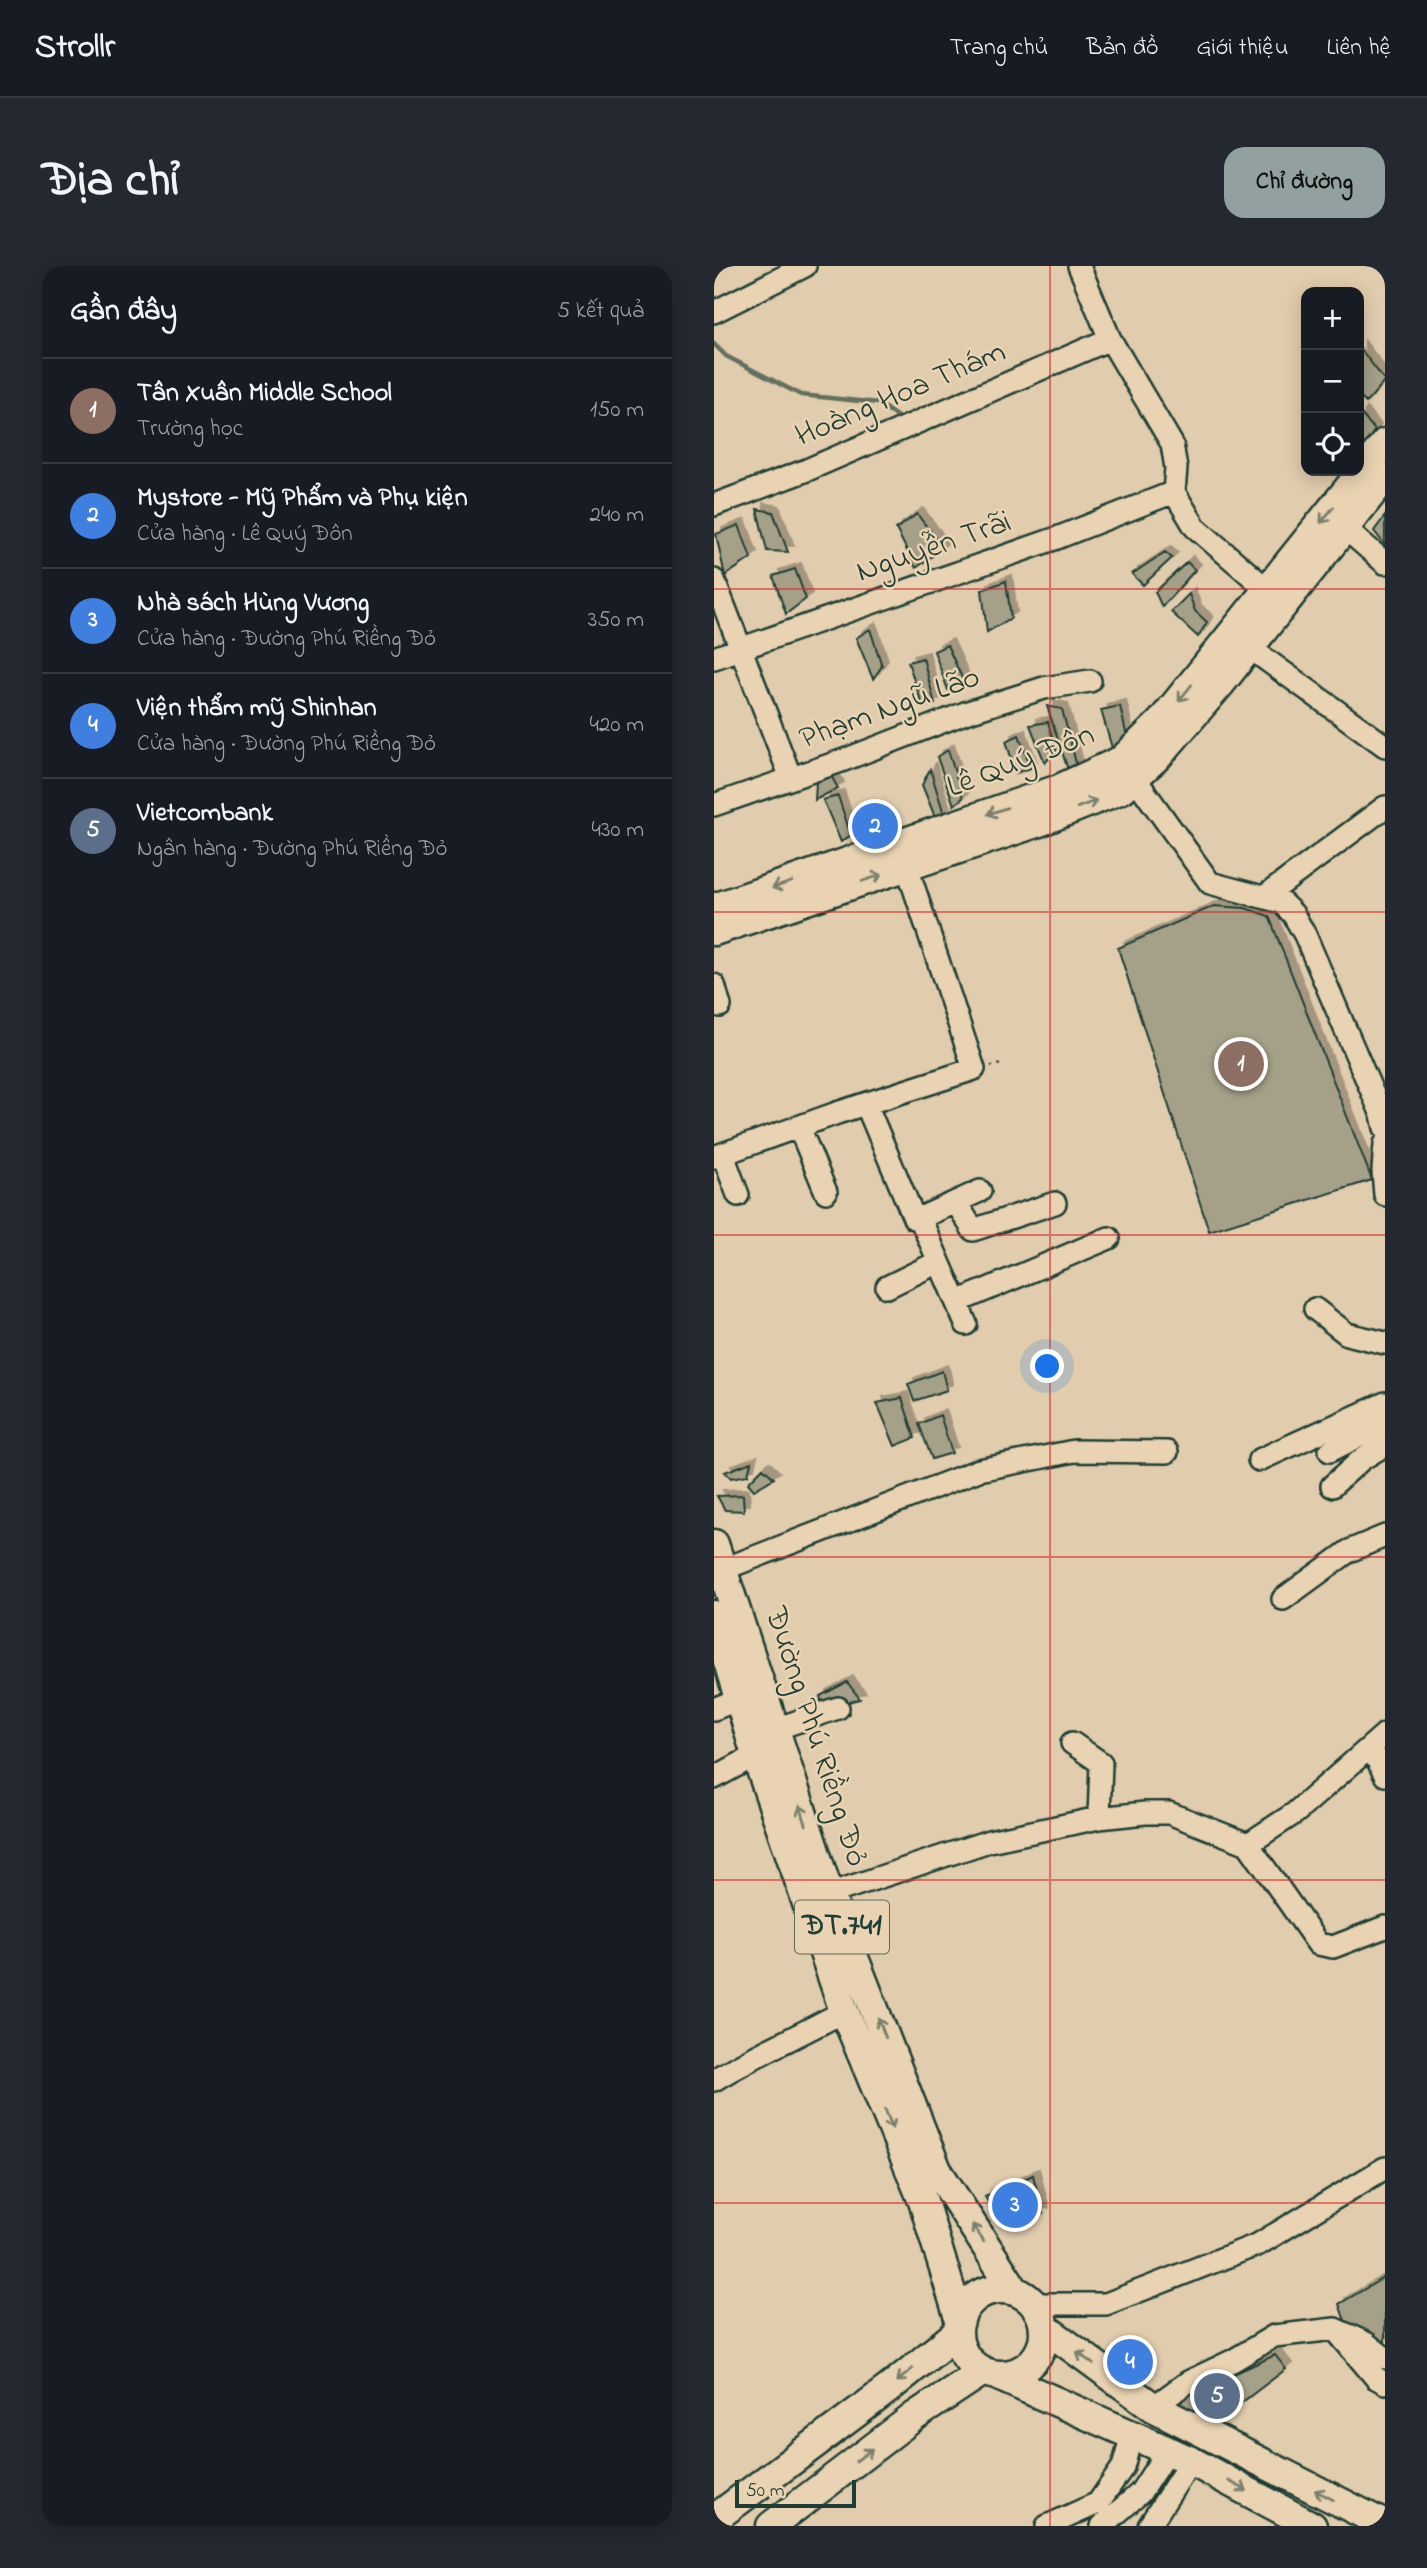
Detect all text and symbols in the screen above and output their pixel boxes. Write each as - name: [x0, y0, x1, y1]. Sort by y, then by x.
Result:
- text: Strollr: [35, 24, 115, 72]
- text: Trang chủ: [950, 31, 1048, 66]
- text: Bản đồ: [1086, 31, 1158, 66]
- text: Giới thiệu: [1196, 31, 1288, 66]
- text: Liên hệ: [1326, 31, 1392, 66]
- text: Địa chỉ: [42, 146, 179, 218]
- button: Chỉ đường: [1224, 147, 1385, 218]
- map controls: [1301, 287, 1364, 476]
- button: +: [1301, 287, 1364, 350]
- text: Gần đây: [70, 290, 177, 334]
- text: 5 kết quả: [557, 295, 644, 328]
- street label: Hoàng Hoa Thám: [788, 329, 1014, 461]
- button: −: [1301, 350, 1364, 413]
- text: Tân Xuân Middle School: [137, 375, 392, 413]
- text: 1: [89, 394, 97, 427]
- text: 150 m: [590, 394, 644, 427]
- text: Trường học: [137, 413, 243, 446]
- button: locate: [1301, 413, 1364, 476]
- text: Mystore - Mỹ Phẩm và Phụ kiện: [137, 480, 468, 518]
- text: 2: [87, 499, 99, 532]
- text: 240 m: [590, 499, 644, 532]
- street label: Nguyễn Trãi: [850, 500, 1018, 596]
- one-way arrow: [1319, 506, 1335, 524]
- text: Cửa hàng · Lê Quý Đôn: [137, 518, 353, 551]
- text: Nhà sách Hùng Vương: [137, 585, 369, 623]
- text: 3: [88, 604, 98, 637]
- text: 350 m: [588, 604, 644, 637]
- text: Cửa hàng · Đường Phú Riềng Đỏ: [137, 623, 436, 656]
- street label: Phạm Ngũ Lão: [793, 655, 987, 763]
- one-way arrow: [1177, 683, 1192, 701]
- text: Viện thẩm mỹ Shinhan: [137, 690, 377, 728]
- text: 4: [88, 709, 98, 742]
- text: 420 m: [590, 709, 644, 742]
- street label: Lê Quý Đôn: [940, 712, 1102, 812]
- text: Cửa hàng · Đường Phú Riềng Đỏ: [137, 728, 436, 761]
- text: Vietcombank: [137, 795, 273, 833]
- one-way arrow: [1075, 797, 1097, 809]
- pin: 2: [852, 800, 898, 852]
- one-way arrow: [986, 806, 1008, 818]
- text: 5: [86, 814, 100, 847]
- text: 430 m: [591, 814, 644, 847]
- text: Ngân hàng · Đường Phú Riềng Đỏ: [137, 833, 448, 866]
- one-way arrow: [860, 871, 882, 883]
- one-way arrow: [771, 880, 793, 892]
- pin: 1: [1218, 1038, 1264, 1090]
- your location: [1030, 1349, 1064, 1383]
- street label: Đường Phú Riềng Đỏ: [751, 1600, 879, 1873]
- one-way arrow: [796, 1804, 809, 1826]
- road number: ĐT.741: [795, 1900, 889, 1954]
- one-way arrow: [874, 2018, 887, 2040]
- one-way arrow: [883, 2108, 896, 2130]
- pin: 3: [992, 2179, 1038, 2231]
- one-way arrow: [970, 2224, 984, 2244]
- pin: 4: [1107, 2336, 1153, 2388]
- one-way arrow: [1076, 2350, 1095, 2365]
- one-way arrow: [896, 2367, 914, 2383]
- pin: 5: [1194, 2370, 1240, 2422]
- one-way arrow: [855, 2447, 873, 2462]
- scale bar: [735, 2477, 856, 2509]
- text: 50 m: [746, 2478, 785, 2505]
- one-way arrow: [1228, 2479, 1248, 2493]
- one-way arrow: [1314, 2487, 1335, 2501]

